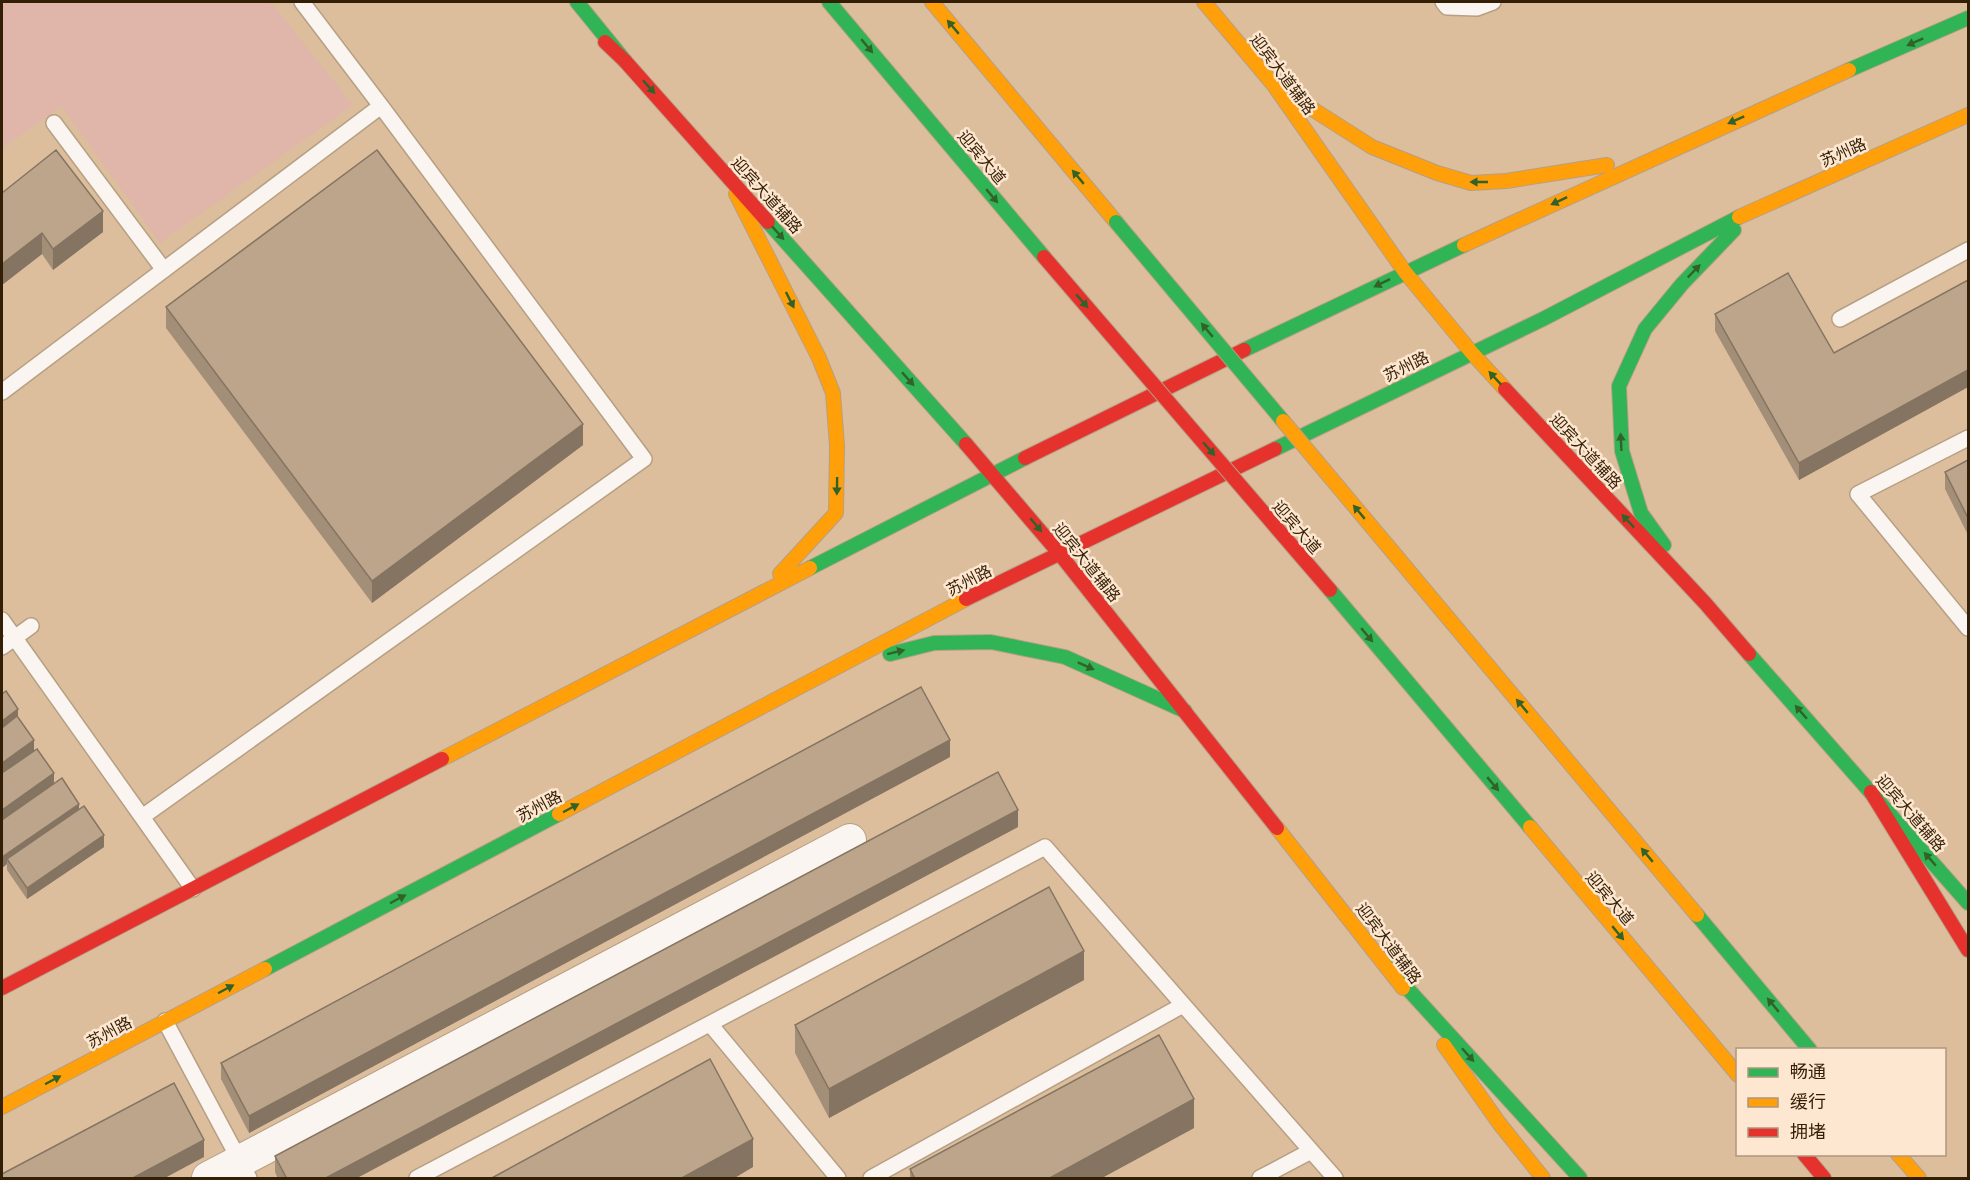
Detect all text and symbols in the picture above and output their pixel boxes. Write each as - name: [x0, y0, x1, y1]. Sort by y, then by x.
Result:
- one-way arrow: [947, 19, 960, 35]
- street label: 迎宾大道辅路: [1245, 29, 1321, 119]
- one-way arrow: [1906, 37, 1924, 47]
- one-way arrow: [860, 38, 873, 54]
- one-way arrow: [642, 80, 656, 95]
- one-way arrow: [1727, 115, 1745, 125]
- street label: 迎宾大道: [953, 125, 1011, 189]
- street label: 苏州路: [1817, 132, 1869, 172]
- street label: 迎宾大道辅路: [727, 152, 807, 238]
- one-way arrow: [1072, 169, 1085, 185]
- one-way arrow: [1470, 177, 1489, 187]
- one-way arrow: [985, 188, 998, 203]
- one-way arrow: [1550, 196, 1567, 205]
- one-way arrow: [771, 225, 784, 240]
- one-way arrow: [1687, 264, 1701, 278]
- one-way arrow: [1374, 279, 1391, 288]
- one-way arrow: [785, 292, 795, 309]
- one-way arrow: [1075, 293, 1088, 308]
- one-way arrow: [1201, 323, 1214, 338]
- street label: 苏州路: [1380, 346, 1432, 386]
- one-way arrow: [901, 371, 914, 386]
- one-way arrow: [1489, 371, 1503, 385]
- street label: 迎宾大道辅路: [1545, 408, 1627, 494]
- one-way arrow: [1617, 432, 1626, 451]
- one-way arrow: [1202, 441, 1215, 456]
- one-way arrow: [832, 476, 841, 495]
- street label: 迎宾大道: [1268, 496, 1326, 558]
- one-way arrow: [1353, 504, 1366, 520]
- one-way arrow: [1621, 513, 1635, 528]
- one-way arrow: [1029, 517, 1042, 532]
- street label: 迎宾大道辅路: [1048, 518, 1126, 606]
- street label: 苏州路: [943, 559, 995, 601]
- one-way arrow: [1361, 627, 1374, 643]
- one-way arrow: [887, 647, 905, 657]
- one-way arrow: [1078, 662, 1095, 671]
- one-way arrow: [1516, 699, 1529, 714]
- one-way arrow: [1795, 705, 1808, 720]
- street label: 迎宾大道辅路: [1871, 770, 1951, 856]
- one-way arrow: [1486, 776, 1499, 791]
- street label: 苏州路: [513, 785, 565, 827]
- one-way arrow: [563, 803, 580, 813]
- one-way arrow: [1641, 847, 1654, 863]
- one-way arrow: [1924, 852, 1937, 867]
- street label: 迎宾大道: [1581, 866, 1639, 930]
- one-way arrow: [390, 894, 407, 903]
- street label: 迎宾大道辅路: [1351, 898, 1427, 988]
- one-way arrow: [1612, 925, 1625, 941]
- one-way arrow: [217, 985, 235, 995]
- one-way arrow: [1767, 998, 1780, 1013]
- street label: 苏州路: [83, 1011, 135, 1053]
- one-way arrow: [1461, 1047, 1474, 1062]
- legend: [1736, 1048, 1946, 1156]
- text: 畅通: [1790, 1059, 1826, 1083]
- one-way arrow: [45, 1075, 62, 1085]
- text: 缓行: [1790, 1089, 1826, 1113]
- text: 拥堵: [1790, 1119, 1826, 1143]

